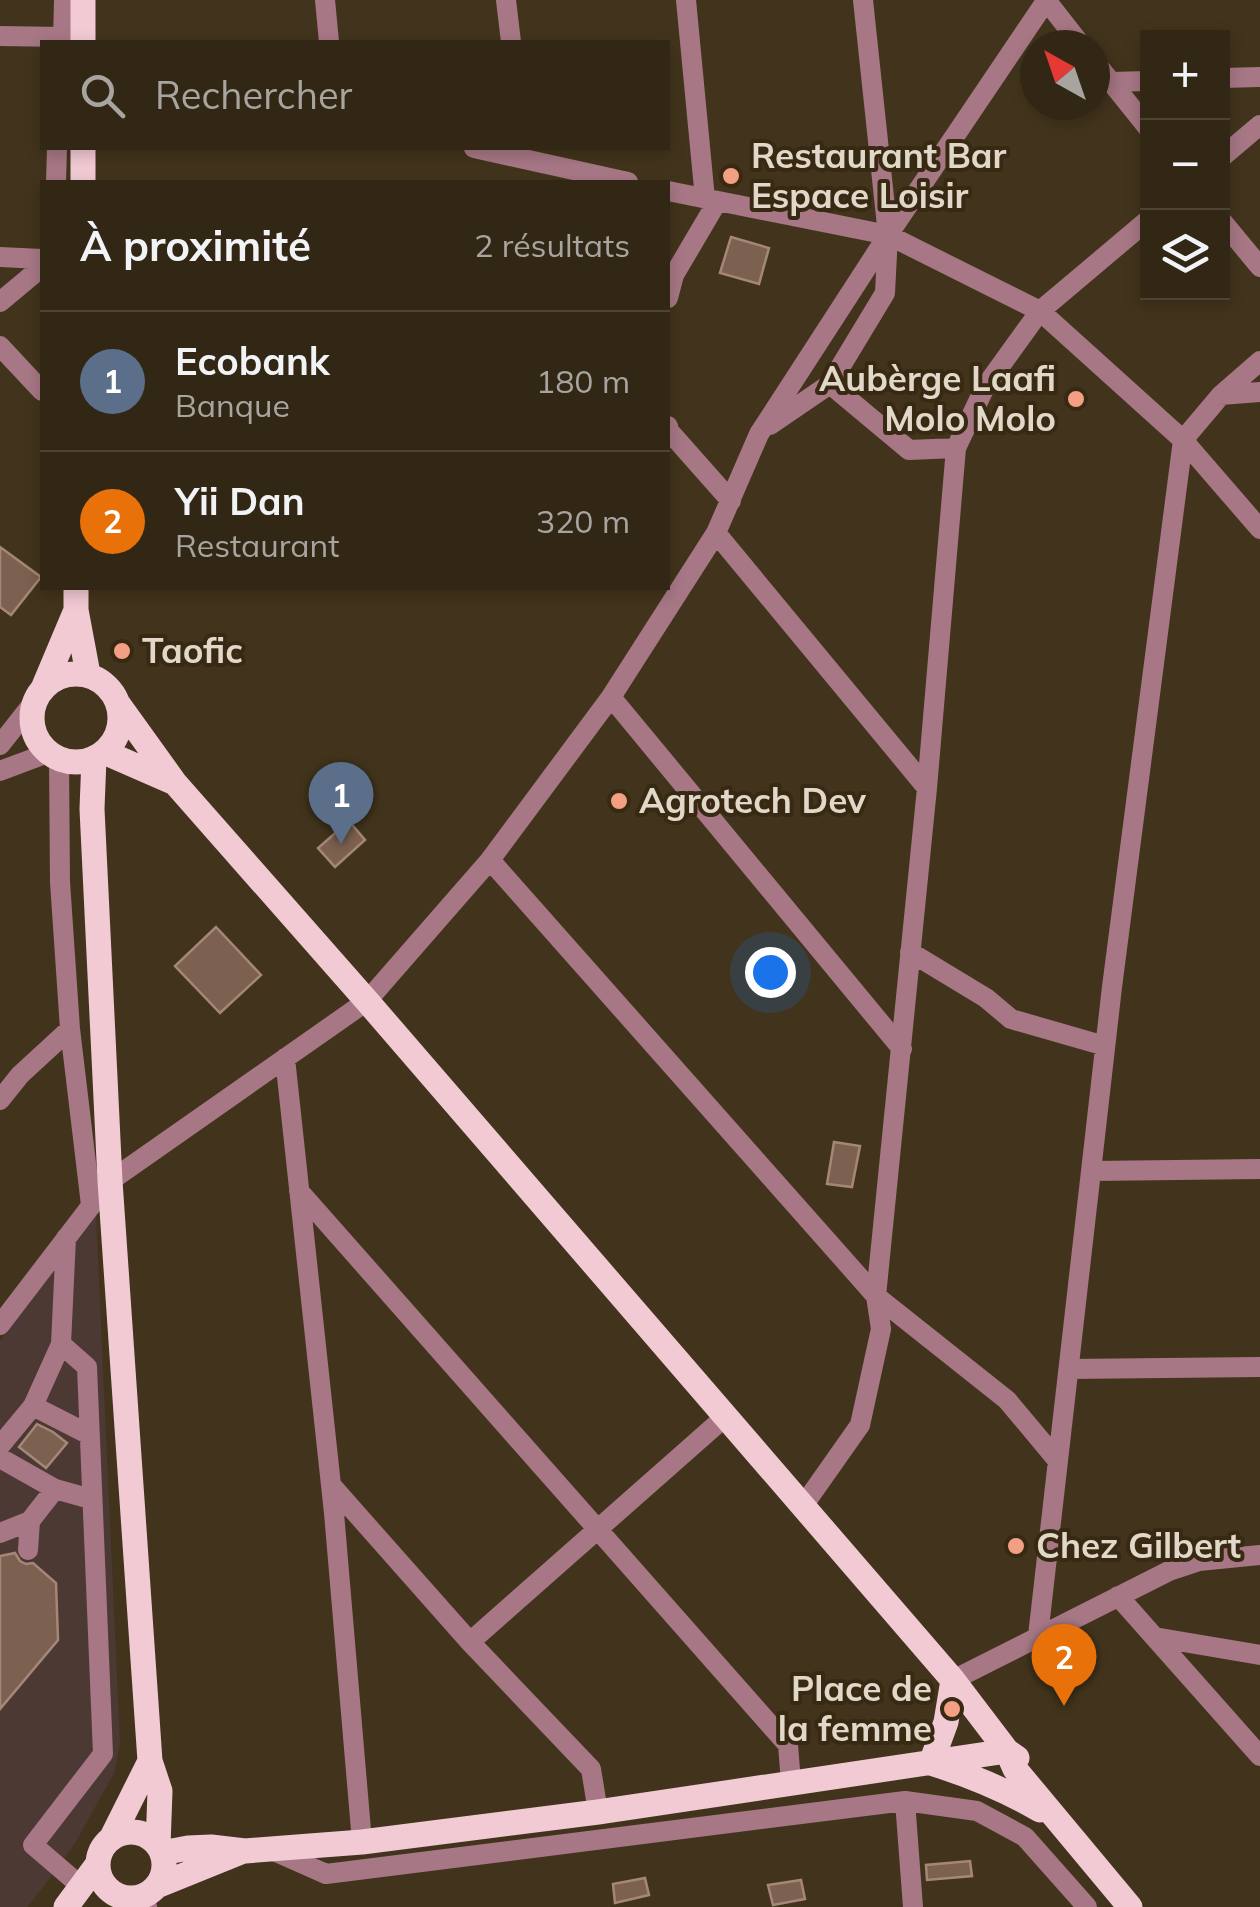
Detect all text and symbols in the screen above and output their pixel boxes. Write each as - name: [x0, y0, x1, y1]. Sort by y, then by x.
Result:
- north arrow: [1020, 30, 1110, 120]
- map controls: [1140, 30, 1230, 300]
- button: +: [1140, 30, 1230, 120]
- search box: [40, 40, 670, 150]
- icon: search: [75, 68, 130, 123]
- text: Rechercher: [155, 71, 352, 119]
- button: −: [1140, 120, 1230, 210]
- place label: Restaurant Bar Espace Loisir: [751, 133, 1007, 217]
- marker: Restaurant Bar Espace Loisir: [720, 165, 742, 187]
- button: layers: [1140, 210, 1230, 300]
- text: À proximité: [80, 219, 311, 272]
- text: 2 résultats: [474, 225, 630, 265]
- text: Ecobank: [175, 337, 330, 385]
- place label: Aubèrge Laafi Molo Molo: [819, 356, 1056, 440]
- text: 1: [103, 361, 122, 401]
- text: 180 m: [536, 361, 630, 401]
- text: Banque: [175, 385, 290, 425]
- marker: Aubèrge Laafi Molo Molo: [1065, 388, 1087, 410]
- text: Yii Dan: [175, 477, 305, 525]
- text: 2: [103, 501, 122, 541]
- text: 320 m: [536, 501, 630, 541]
- text: Restaurant: [175, 525, 339, 565]
- place label: Taofic: [142, 628, 243, 672]
- marker: Taofic: [111, 640, 133, 662]
- pin: 1: [308, 762, 374, 844]
- place label: Agrotech Dev: [639, 778, 867, 822]
- marker: Agrotech Dev: [608, 790, 630, 812]
- your location: [745, 947, 796, 998]
- place label: Chez Gilbert: [1036, 1523, 1241, 1567]
- marker: Chez Gilbert: [1005, 1535, 1027, 1557]
- pin: 2: [1032, 1624, 1096, 1706]
- place label: Place de la femme: [778, 1666, 932, 1750]
- marker: Place de la femme: [941, 1698, 963, 1720]

